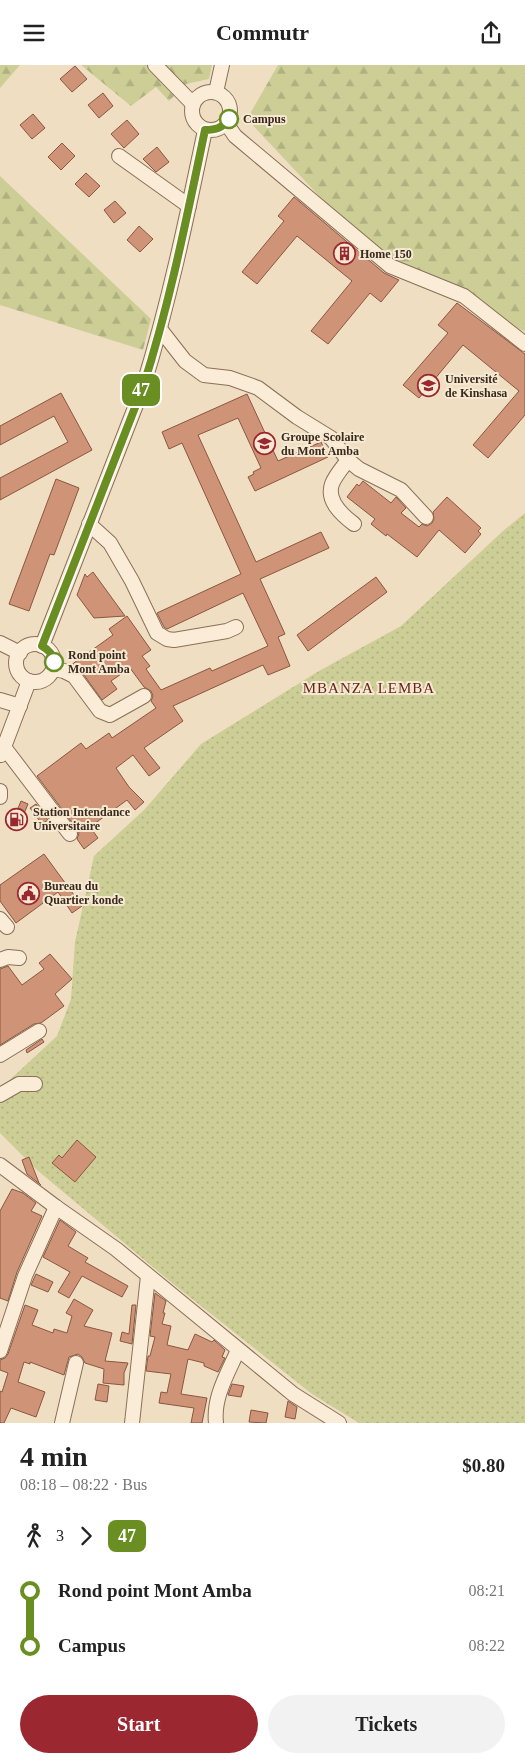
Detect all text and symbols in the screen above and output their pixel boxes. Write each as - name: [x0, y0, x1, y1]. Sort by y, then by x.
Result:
- icon: menu: [20, 19, 48, 47]
- icon: share: [477, 19, 505, 47]
- text: Commutr: [216, 20, 309, 45]
- marker: Campus: [219, 109, 239, 129]
- place label: Campus: [243, 112, 286, 126]
- building icon: Home 150: [332, 242, 356, 266]
- place label: Home 150: [360, 247, 412, 261]
- place label: Université de Kinshasa: [445, 372, 507, 400]
- line badge: 47: [118, 374, 164, 406]
- school or university icon: Université de Kinshasa: [417, 374, 441, 398]
- text: 47: [132, 380, 150, 400]
- place label: Groupe Scolaire du Mont Amba: [281, 430, 365, 458]
- school or university icon: Groupe Scolaire du Mont Amba: [253, 432, 277, 456]
- place label: Rond point Mont Amba: [68, 648, 130, 676]
- marker: Rond point Mont Amba: [44, 652, 64, 672]
- district label: MBANZA LEMBA: [303, 680, 435, 696]
- place label: Station Intendance Universitaire: [33, 805, 131, 833]
- fuel station icon: Station Intendance Universitaire: [5, 807, 29, 831]
- place label: Bureau du Quartier konde: [44, 879, 124, 907]
- public building icon: Bureau du Quartier konde: [16, 881, 40, 905]
- text: 4 min: [20, 1441, 88, 1472]
- text: $0.80: [462, 1455, 505, 1476]
- text: 08:18 – 08:22 · Bus: [20, 1476, 147, 1493]
- icon: walk: [20, 1522, 48, 1550]
- icon: forward: [72, 1522, 100, 1550]
- text: 47: [118, 1526, 136, 1546]
- text: 3: [56, 1527, 64, 1544]
- text: Rond point Mont Amba: [58, 1580, 252, 1601]
- text: 08:21: [469, 1582, 505, 1599]
- text: Campus: [58, 1635, 126, 1656]
- text: 08:22: [469, 1637, 505, 1654]
- button: Start: [20, 1695, 258, 1753]
- button: Tickets: [268, 1695, 505, 1753]

